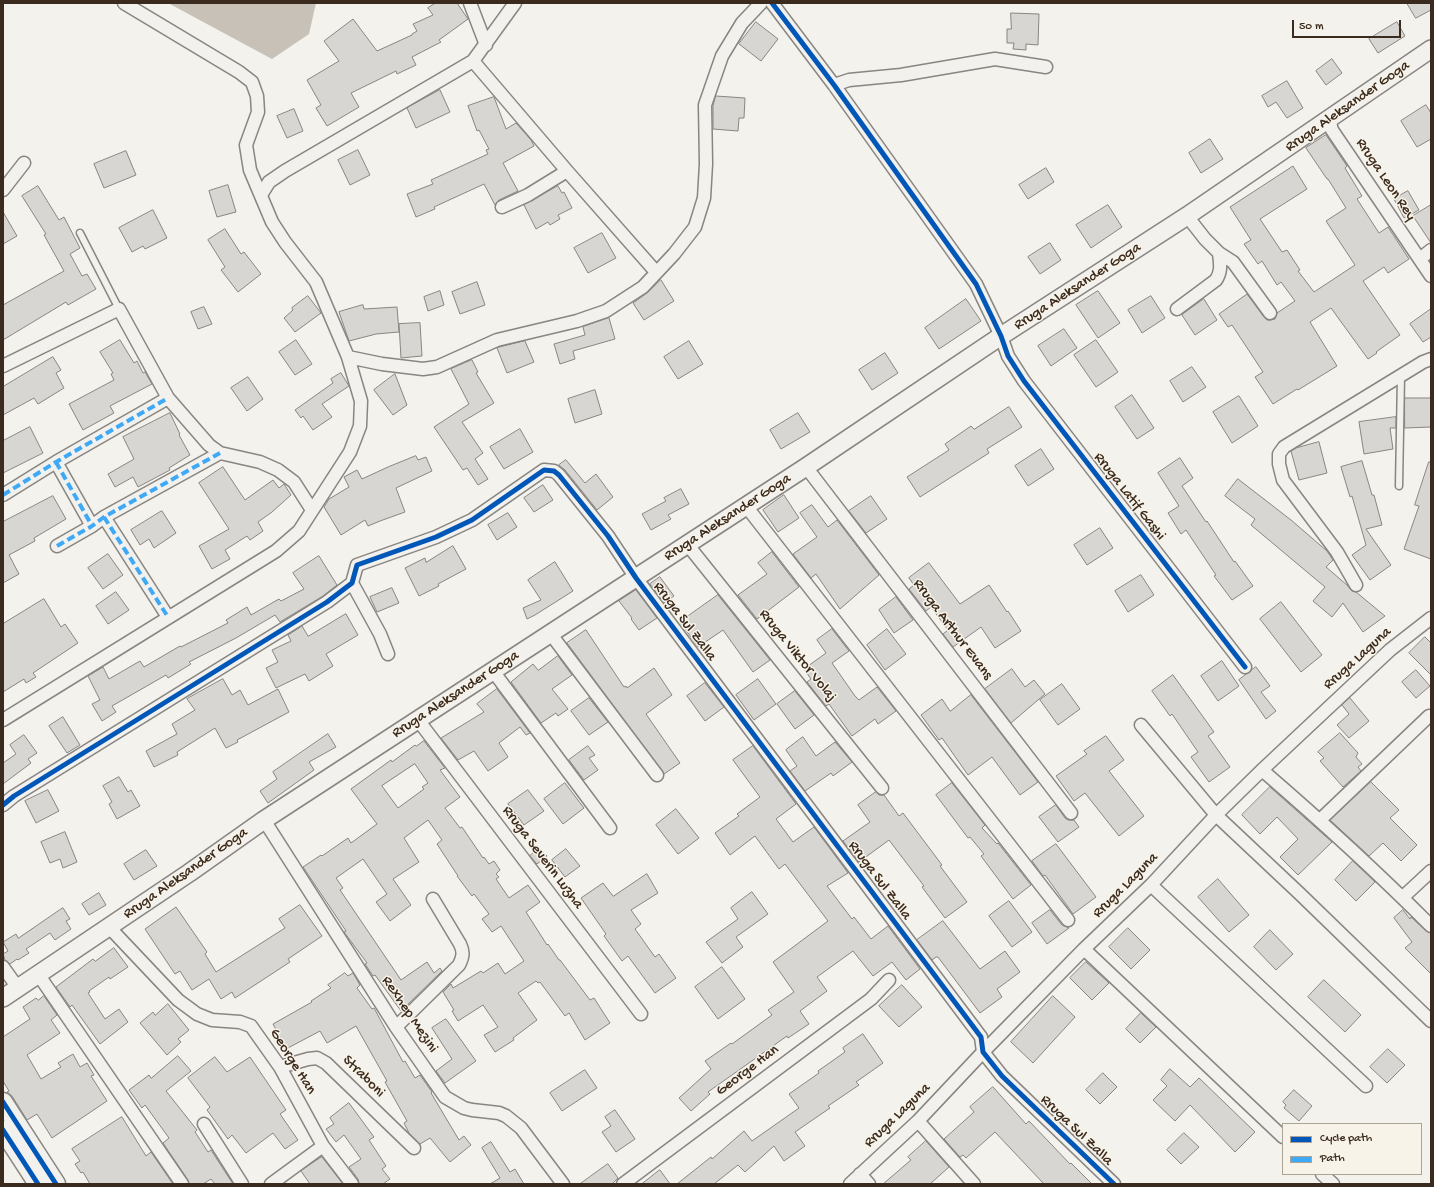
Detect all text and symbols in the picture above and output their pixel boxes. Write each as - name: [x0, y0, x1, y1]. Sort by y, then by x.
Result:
- scale bar: [1294, 12, 1403, 38]
- text: 50 m: [1299, 20, 1324, 34]
- street label: Rruga Aleksander Goga: [1282, 57, 1414, 157]
- street label: Rruga Leon Rey: [1351, 135, 1419, 225]
- street label: Rruga Aleksander Goga: [1011, 239, 1145, 335]
- street label: Rruga Latif Gashi: [1089, 449, 1169, 545]
- street label: Rruga Aleksander Goga: [661, 470, 795, 566]
- street label: Rruga Arthur Evans: [908, 576, 996, 684]
- street label: Rruga Sul Zalla: [648, 579, 720, 665]
- street label: Rruga Viktor Volaj: [754, 606, 840, 706]
- street label: Rruga Laguna: [1320, 624, 1396, 694]
- street label: Rruga Aleksander Goga: [389, 647, 523, 743]
- street label: Rruga Severin Luzha: [497, 803, 587, 913]
- street label: Rruga Aleksander Goga: [120, 824, 252, 924]
- street label: Rruga Sul Zalla: [843, 838, 915, 924]
- street label: Rruga Laguna: [1089, 849, 1163, 923]
- street label: Rexhep Mezini: [377, 973, 441, 1057]
- street label: George Han: [265, 1026, 319, 1098]
- street label: George Han: [713, 1042, 783, 1100]
- street label: Straboni: [338, 1052, 388, 1102]
- street label: Rruga Laguna: [861, 1080, 935, 1152]
- street label: Rruga Sul Zalla: [1036, 1092, 1116, 1170]
- legend: [1282, 1123, 1422, 1175]
- text: Cycle path: [1320, 1132, 1372, 1146]
- text: Path: [1320, 1152, 1345, 1166]

